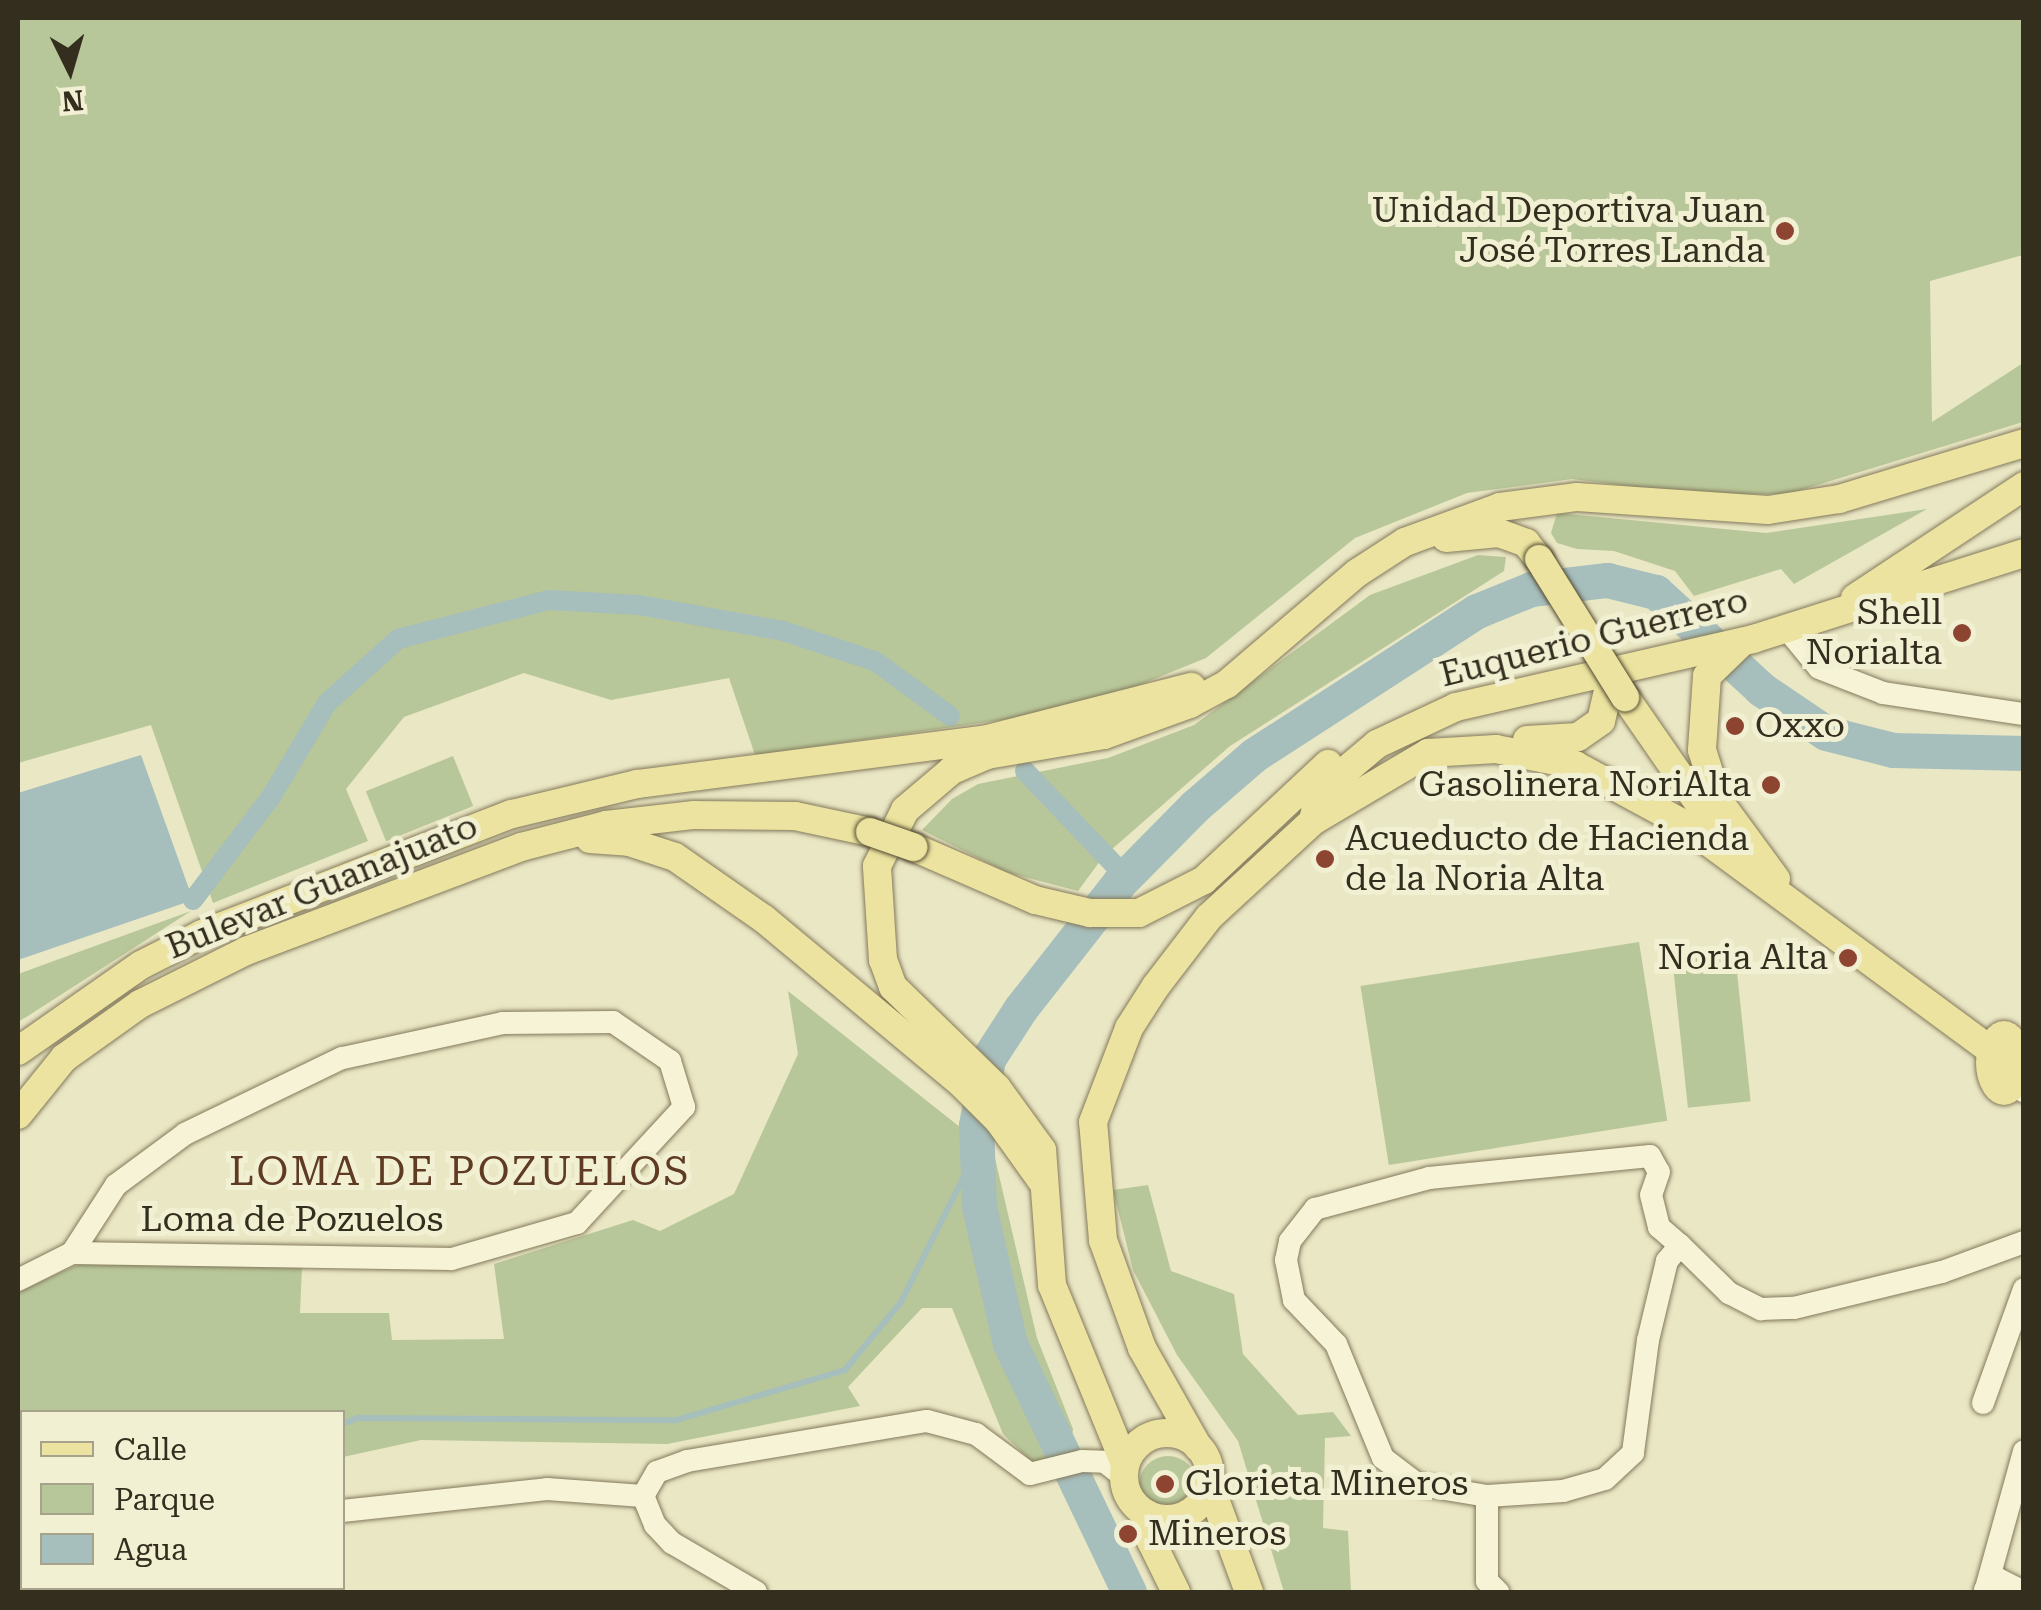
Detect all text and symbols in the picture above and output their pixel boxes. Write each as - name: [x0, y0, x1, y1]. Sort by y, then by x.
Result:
- north arrow: [20, 20, 120, 120]
- text: N: [60, 83, 85, 118]
- place label: Unidad Deportiva Juan José Torres Landa: [1372, 190, 1765, 272]
- marker: Unidad Deportiva Juan José Torres Landa: [1774, 220, 1796, 242]
- street label: Euquerio Guerrero: [1436, 579, 1752, 697]
- place label: Shell Norialta: [1806, 592, 1942, 674]
- marker: Shell Norialta: [1951, 622, 1973, 644]
- place label: Oxxo: [1755, 705, 1845, 747]
- marker: Oxxo: [1724, 715, 1746, 737]
- place label: Gasolinera NoriAlta: [1418, 764, 1751, 806]
- marker: Gasolinera NoriAlta: [1760, 774, 1782, 796]
- street label: Bulevar Guanajuato: [160, 805, 484, 969]
- place label: Acueducto de Hacienda de la Noria Alta: [1345, 818, 1749, 900]
- marker: Acueducto de Hacienda de la Noria Alta: [1314, 848, 1336, 870]
- place label: Noria Alta: [1658, 937, 1828, 979]
- marker: Noria Alta: [1837, 947, 1859, 969]
- district label: LOMA DE POZUELOS: [229, 1148, 691, 1196]
- street label: Loma de Pozuelos: [141, 1199, 443, 1241]
- legend: [20, 1410, 345, 1590]
- text: Calle: [114, 1432, 187, 1467]
- place label: Glorieta Mineros: [1185, 1463, 1468, 1505]
- marker: Glorieta Mineros: [1154, 1473, 1176, 1495]
- text: Parque: [114, 1482, 215, 1517]
- place label: Mineros: [1148, 1513, 1286, 1555]
- marker: Mineros: [1117, 1523, 1139, 1545]
- text: Agua: [114, 1532, 187, 1567]

